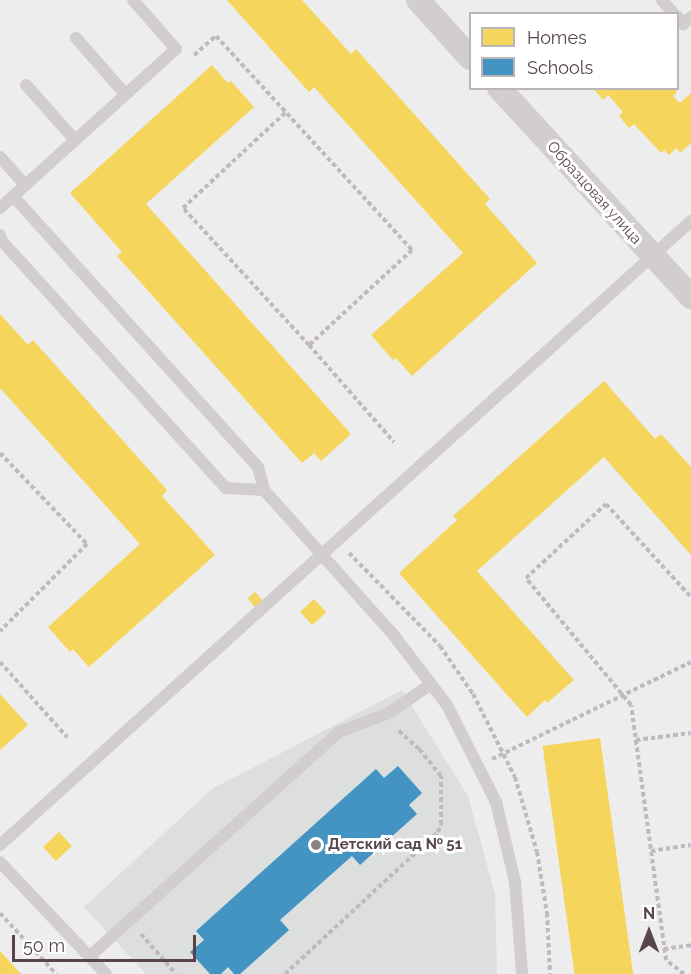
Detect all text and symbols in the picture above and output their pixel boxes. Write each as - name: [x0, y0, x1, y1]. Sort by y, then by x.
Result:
- legend: [469, 12, 679, 90]
- text: Homes: [527, 27, 587, 48]
- text: Schools: [527, 57, 593, 78]
- street label: Образцовая улица: [543, 138, 645, 248]
- place label: Детский сад № 51: [328, 836, 462, 854]
- marker: Детский сад № 51: [309, 838, 323, 852]
- north arrow: [619, 902, 679, 962]
- text: N: [643, 904, 655, 923]
- scale bar: [15, 923, 200, 961]
- text: 50 m: [23, 935, 65, 956]

